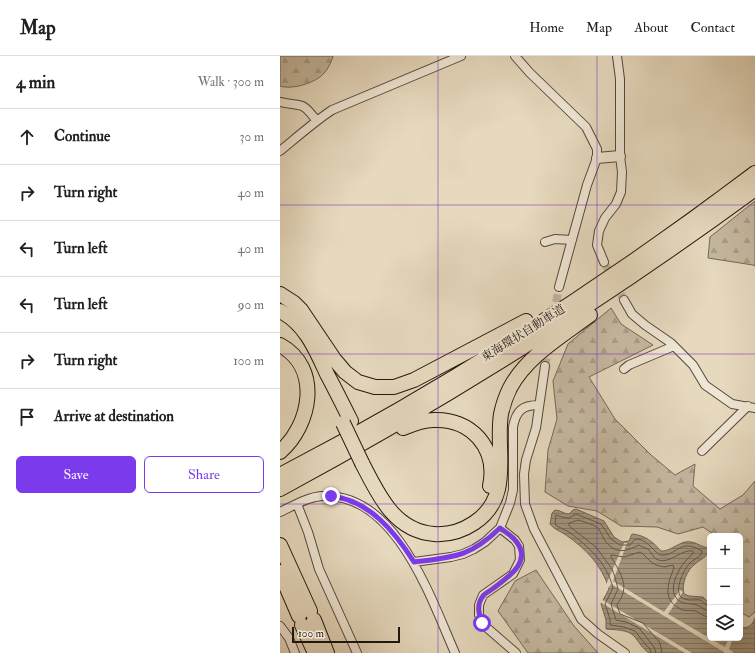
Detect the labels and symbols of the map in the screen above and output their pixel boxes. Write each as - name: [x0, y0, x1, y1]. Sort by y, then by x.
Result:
- street label: 東海環状自動車道: [479, 302, 568, 365]
- route end: [322, 487, 340, 505]
- route start: [473, 614, 491, 632]
- scale bar: [292, 625, 400, 644]

